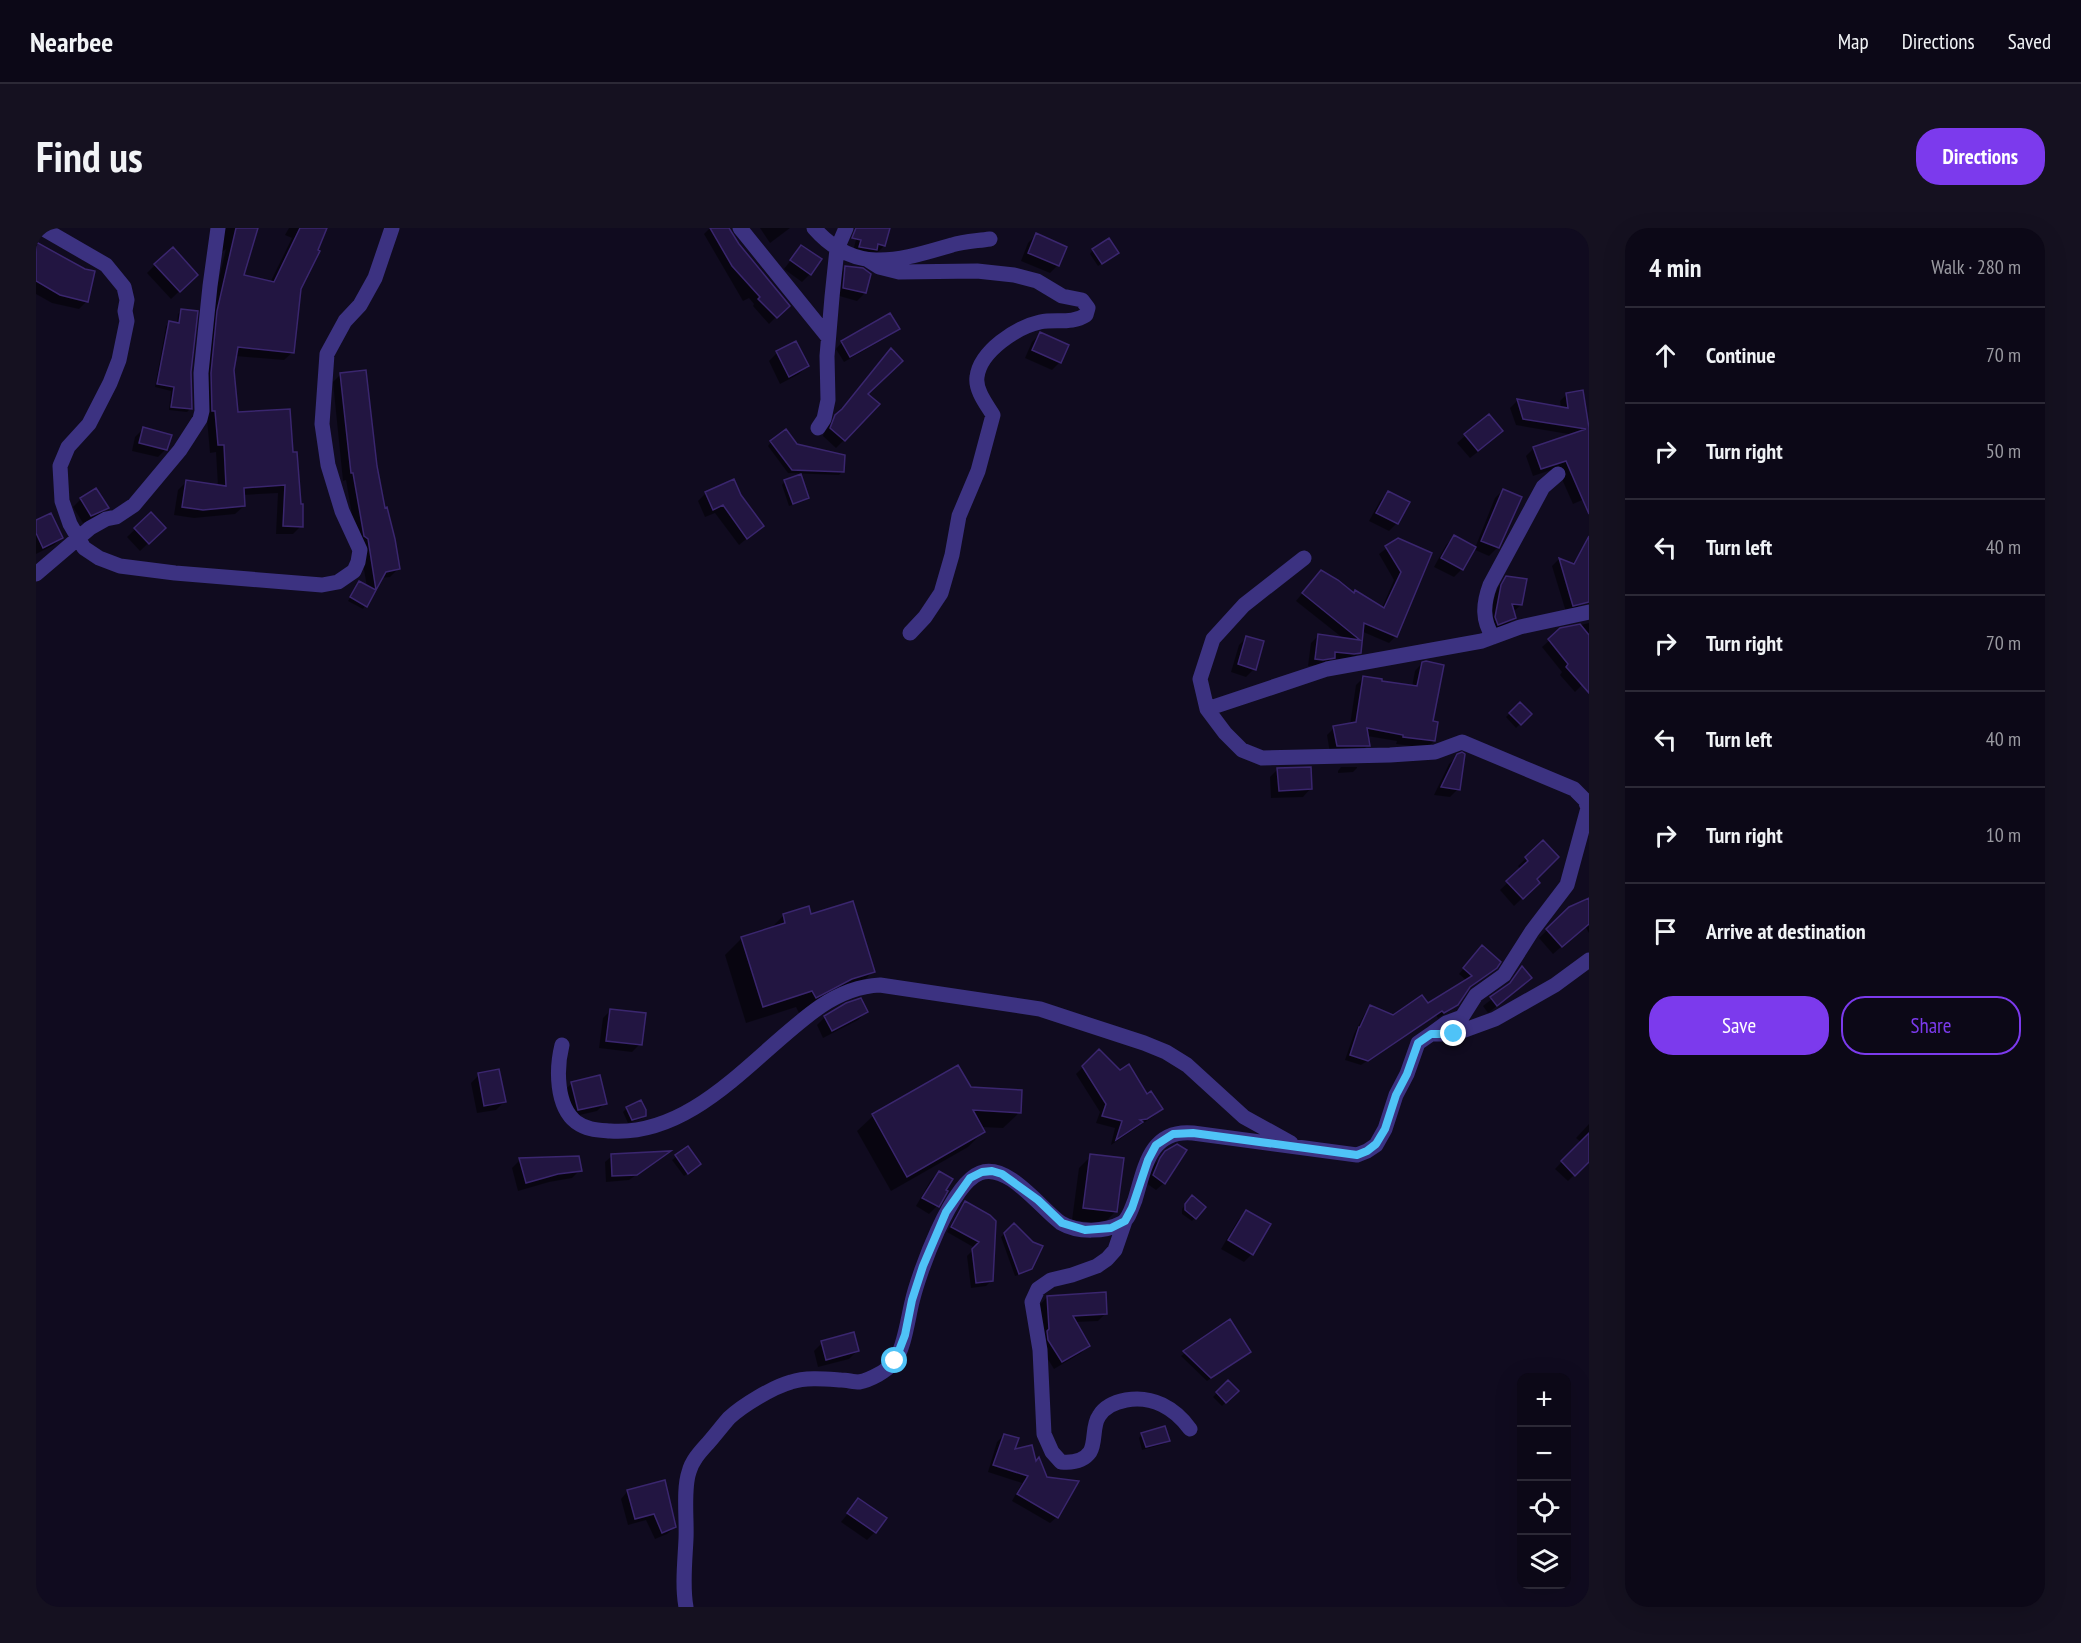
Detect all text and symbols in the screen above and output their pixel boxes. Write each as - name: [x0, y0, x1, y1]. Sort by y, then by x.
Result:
- text: Nearbee: [30, 23, 113, 60]
- text: Map: [1838, 28, 1869, 55]
- text: Directions: [1902, 28, 1975, 55]
- text: Saved: [2008, 28, 2051, 55]
- button: Directions: [1916, 128, 2045, 185]
- text: Find us: [36, 129, 143, 184]
- text: 4 min: [1649, 251, 1702, 284]
- text: Walk · 280 m: [1931, 254, 2021, 280]
- icon: ahead: [1649, 339, 1682, 372]
- text: Continue: [1706, 341, 1776, 369]
- text: 70 m: [1986, 342, 2021, 368]
- icon: right: [1649, 435, 1682, 468]
- text: Turn right: [1706, 437, 1783, 465]
- text: 50 m: [1986, 438, 2021, 464]
- icon: left: [1649, 531, 1682, 564]
- text: Turn left: [1706, 533, 1772, 561]
- text: 40 m: [1986, 534, 2021, 560]
- icon: right: [1649, 627, 1682, 660]
- text: Turn right: [1706, 629, 1783, 657]
- text: 70 m: [1986, 630, 2021, 656]
- icon: left: [1649, 723, 1682, 756]
- text: Turn left: [1706, 725, 1772, 753]
- text: 40 m: [1986, 726, 2021, 752]
- icon: right: [1649, 819, 1682, 852]
- text: Turn right: [1706, 821, 1783, 849]
- text: 10 m: [1986, 822, 2021, 848]
- icon: arrive: [1649, 915, 1682, 948]
- text: Arrive at destination: [1706, 917, 1866, 945]
- button: Save: [1649, 996, 1829, 1055]
- button: Share: [1841, 996, 2021, 1055]
- route end: [1440, 1020, 1466, 1046]
- route start: [881, 1347, 907, 1373]
- map controls: [1517, 1373, 1571, 1589]
- button: +: [1517, 1373, 1571, 1427]
- button: −: [1517, 1427, 1571, 1481]
- button: locate: [1517, 1481, 1571, 1535]
- button: layers: [1517, 1535, 1571, 1589]

